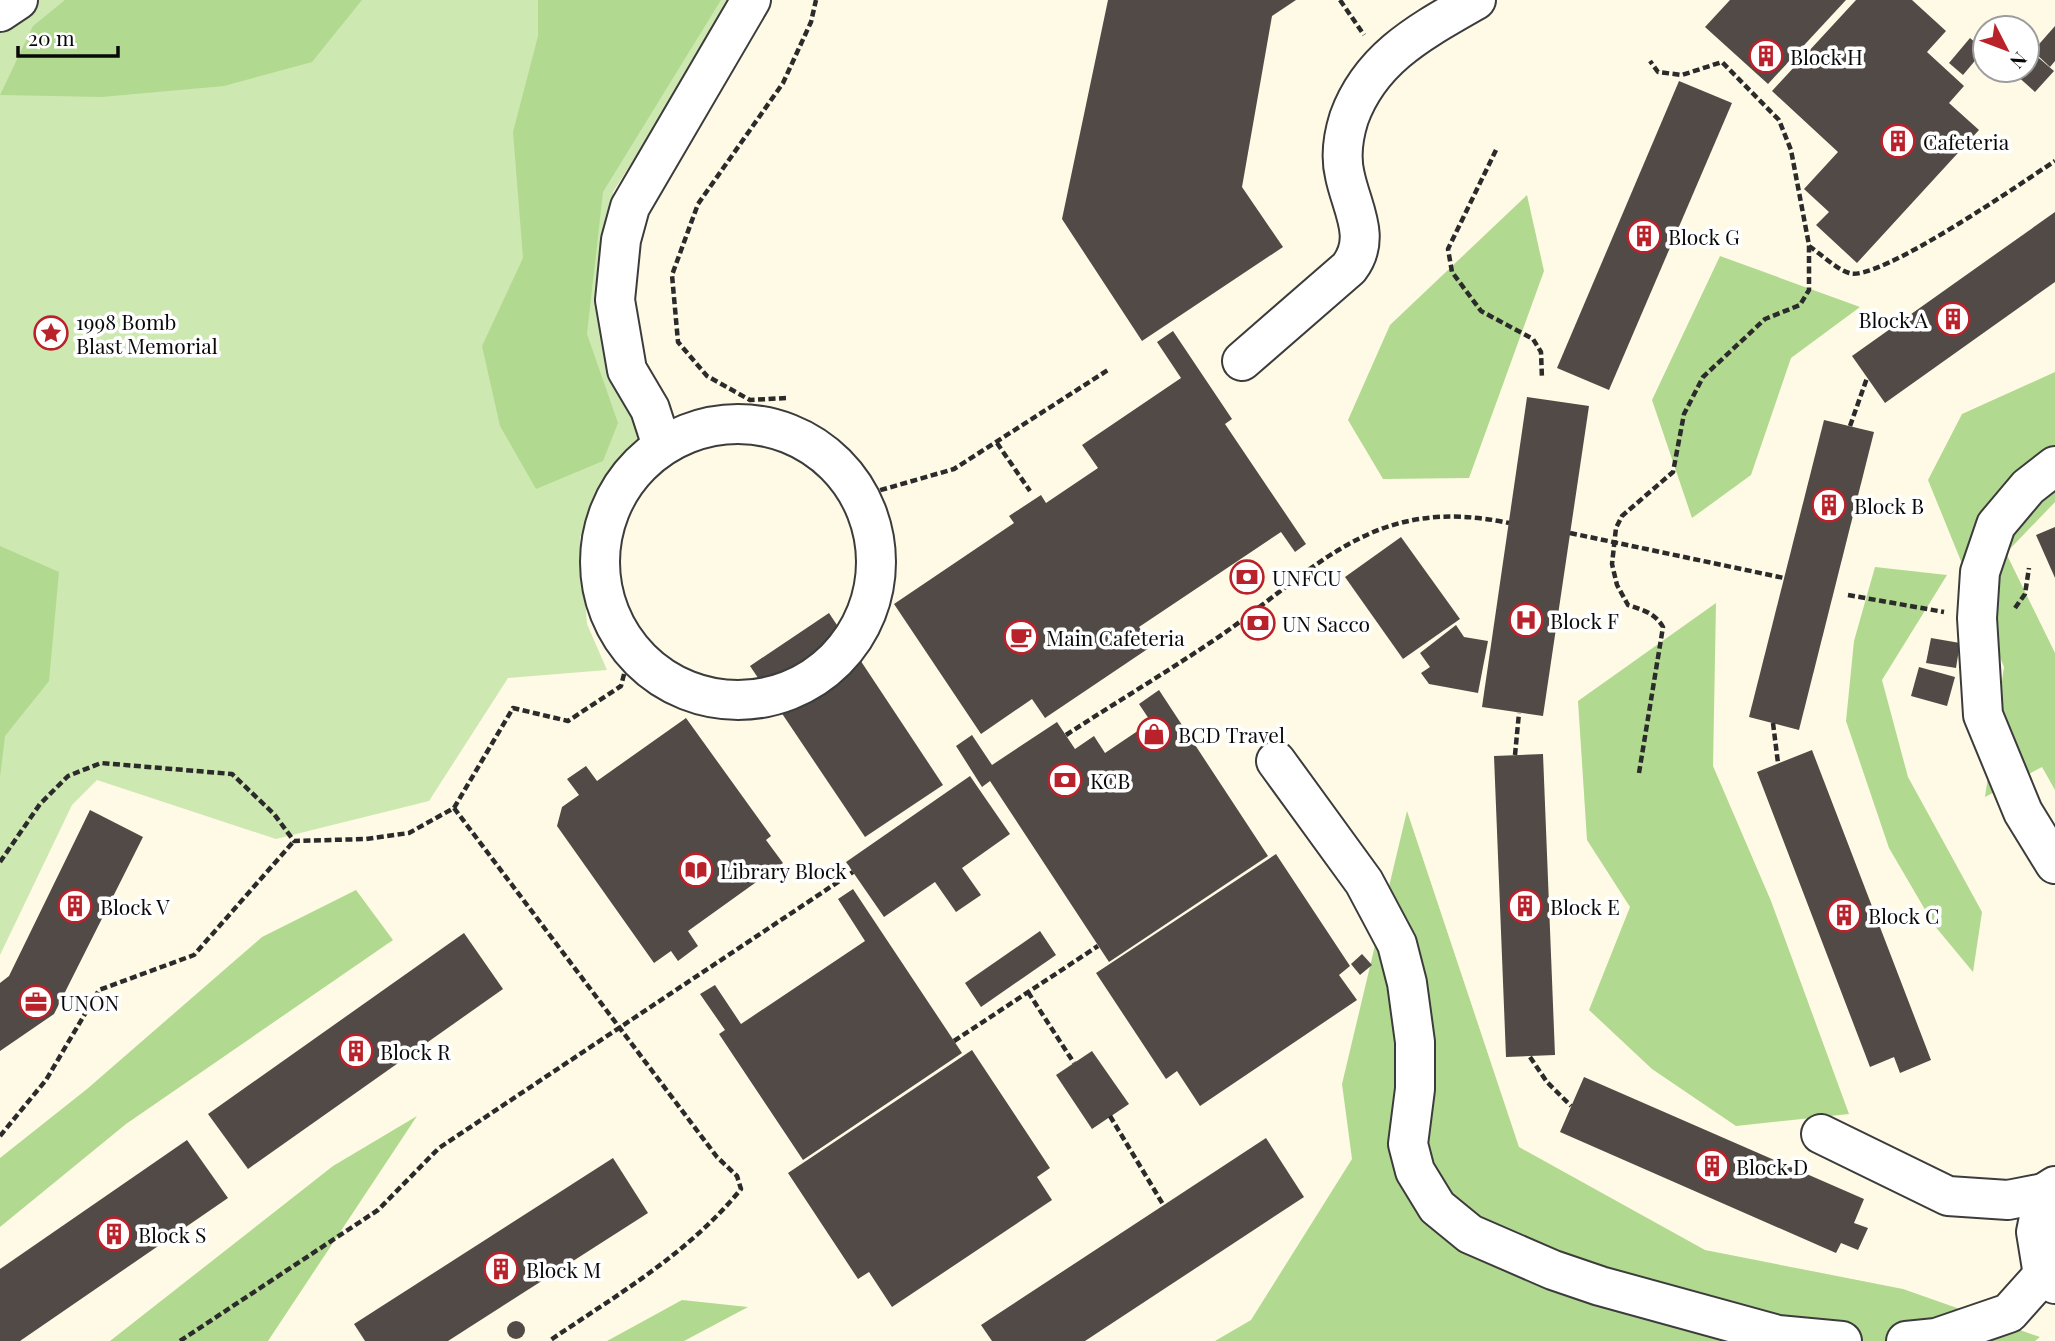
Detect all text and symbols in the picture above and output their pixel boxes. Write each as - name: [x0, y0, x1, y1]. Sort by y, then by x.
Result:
- scale bar: [18, 14, 117, 58]
- north arrow: [1971, 14, 2041, 84]
- text: 20 m: [28, 23, 75, 51]
- building icon: Block H: [1747, 37, 1785, 75]
- place label: Block H: [1790, 42, 1863, 70]
- text: N: [2005, 47, 2034, 75]
- building icon: Cafeteria: [1879, 122, 1917, 160]
- place label: Cafeteria: [1923, 127, 2010, 155]
- building icon: Block G: [1625, 217, 1663, 255]
- place label: Block G: [1668, 222, 1740, 250]
- building icon: Block A: [1934, 300, 1972, 338]
- place label: Block A: [1859, 305, 1929, 333]
- place label: 1998 Bomb Blast Memorial: [76, 307, 218, 359]
- place icon: 1998 Bomb Blast Memorial: [32, 314, 70, 352]
- building icon: Block B: [1810, 486, 1848, 524]
- place label: Block B: [1854, 491, 1924, 519]
- bank icon: UNFCU: [1228, 558, 1266, 596]
- place label: UNFCU: [1272, 563, 1342, 591]
- hospital icon: Block F: [1507, 601, 1545, 639]
- bank icon: UN Sacco: [1239, 604, 1277, 642]
- place label: Block F: [1550, 606, 1619, 634]
- place label: UN Sacco: [1282, 609, 1370, 637]
- cafe icon: Main Cafeteria: [1002, 618, 1040, 656]
- place label: Main Cafeteria: [1046, 623, 1185, 651]
- shop icon: BCD Travel: [1135, 715, 1173, 753]
- place label: BCD Travel: [1178, 720, 1285, 748]
- bank icon: KCB: [1046, 761, 1084, 799]
- place label: KCB: [1090, 766, 1130, 794]
- library icon: Library Block: [677, 851, 715, 889]
- place label: Library Block: [720, 856, 847, 884]
- building icon: Block V: [56, 887, 94, 925]
- building icon: Block E: [1506, 887, 1544, 925]
- place label: Block V: [100, 892, 170, 920]
- place label: Block E: [1550, 892, 1620, 920]
- building icon: Block C: [1825, 896, 1863, 934]
- place label: Block C: [1868, 901, 1939, 929]
- office icon: UNON: [17, 983, 55, 1021]
- place label: UNON: [60, 988, 119, 1016]
- building icon: Block R: [337, 1032, 375, 1070]
- place label: Block R: [380, 1037, 451, 1065]
- building icon: Block D: [1693, 1147, 1731, 1185]
- place label: Block D: [1736, 1152, 1808, 1180]
- building icon: Block S: [95, 1215, 133, 1253]
- place label: Block S: [138, 1220, 206, 1248]
- building icon: Block M: [482, 1250, 520, 1288]
- place label: Block M: [526, 1255, 601, 1283]

